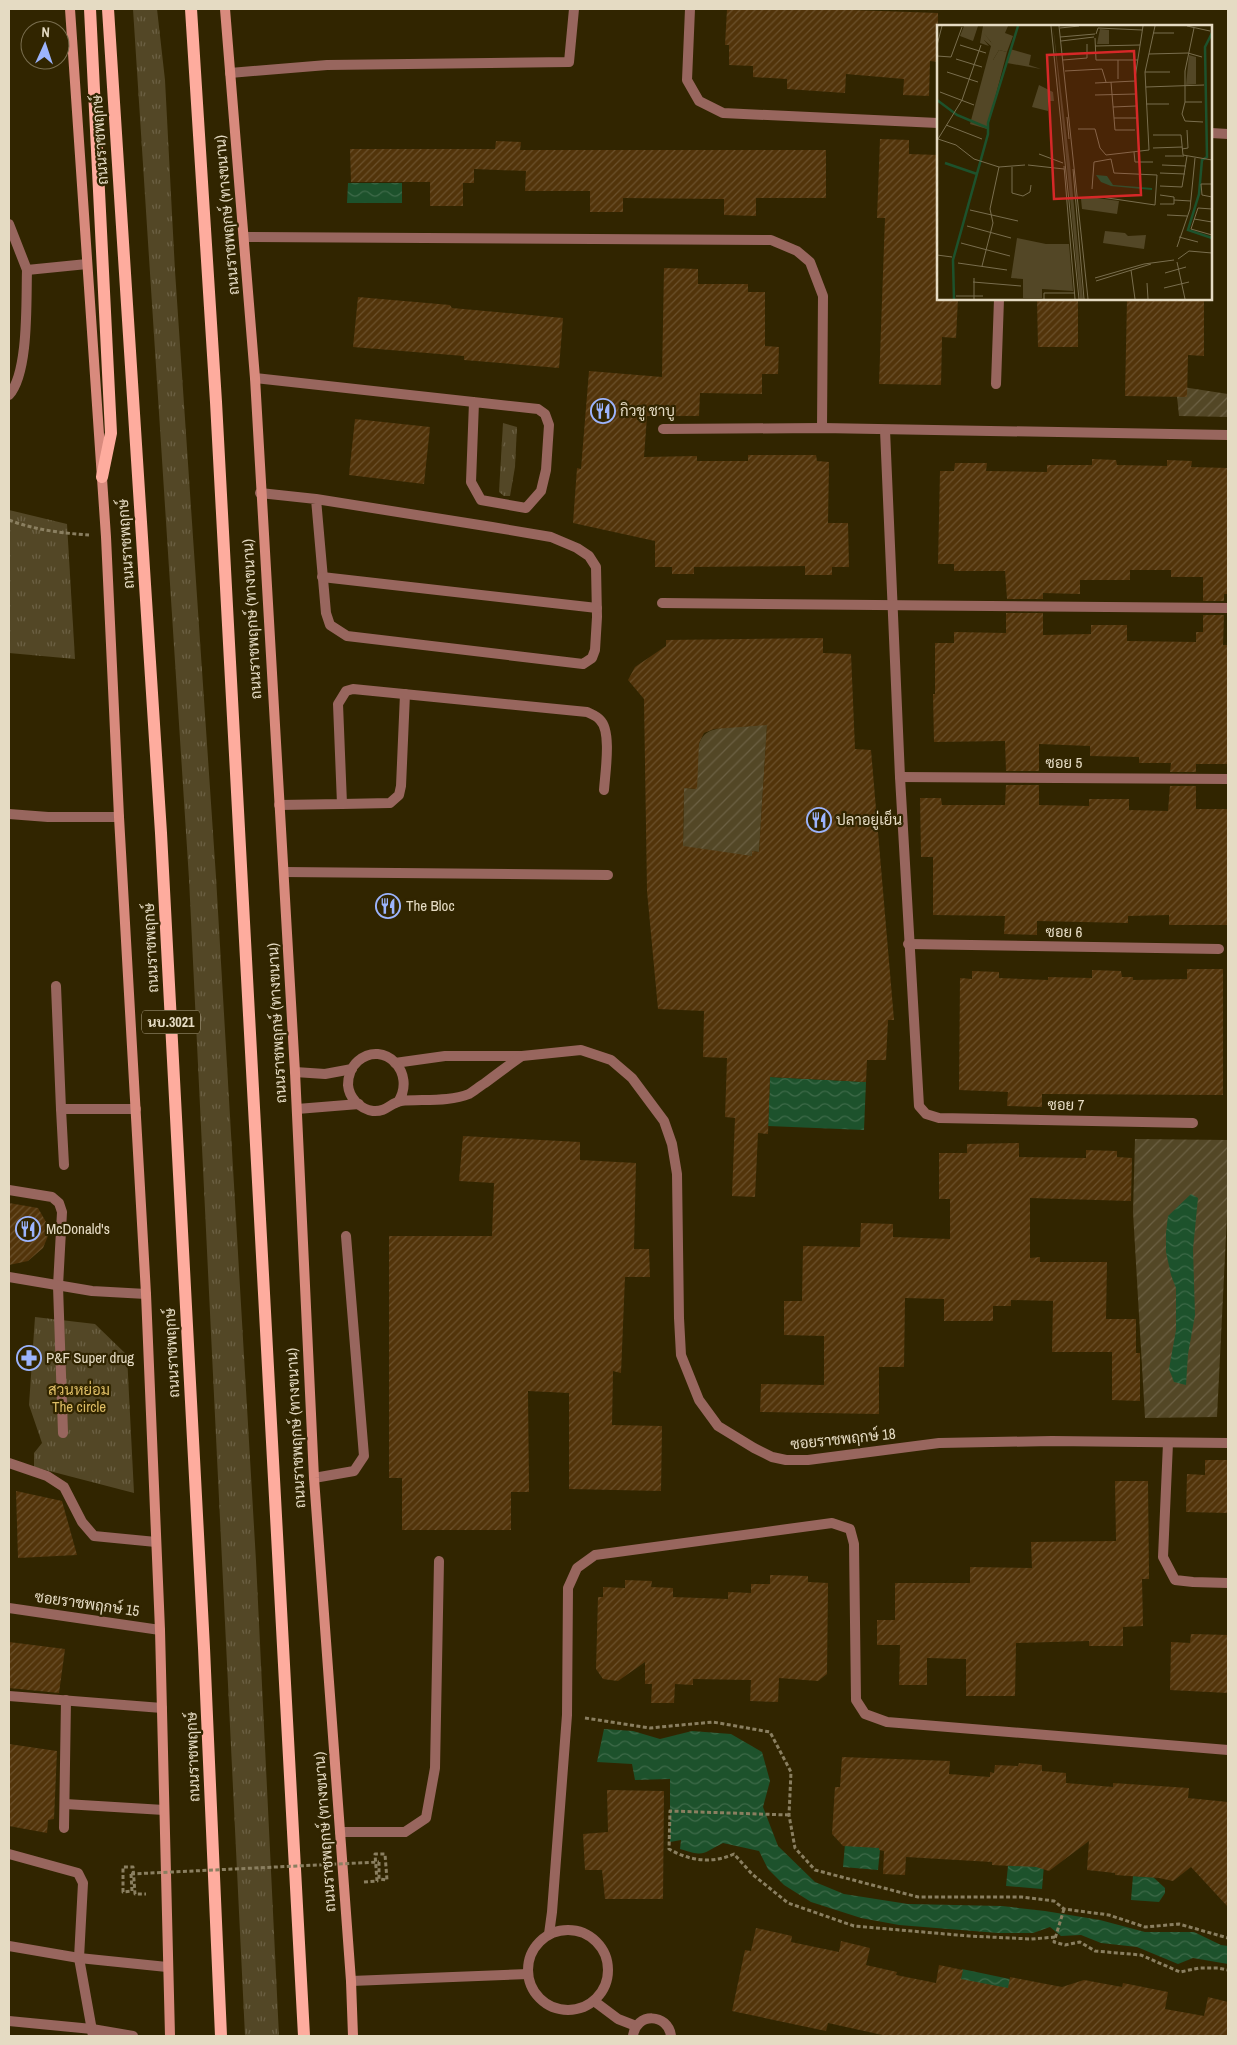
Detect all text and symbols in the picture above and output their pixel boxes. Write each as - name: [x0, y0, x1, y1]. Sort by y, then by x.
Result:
- north arrow: [20, 20, 70, 70]
- text: N: [41, 23, 50, 41]
- inset map: [937, 25, 1212, 300]
- street label: ถนนราชพฤกษ์: [86, 94, 113, 186]
- street label: ถนนราชพฤกษ์ (ทางขนาน): [209, 134, 244, 296]
- restaurant icon: กิวชู ชาบู: [590, 398, 616, 424]
- place label: กิวชู ชาบู: [620, 400, 675, 421]
- street label: ถนนราชพฤกษ์: [112, 498, 139, 590]
- street label: ถนนราชพฤกษ์ (ทางขนาน): [237, 538, 266, 700]
- street label: ซอย 5: [1046, 752, 1083, 773]
- restaurant icon: ปลาอยู่เย็น: [806, 807, 832, 833]
- place label: ปลาอยู่เย็น: [836, 809, 902, 830]
- restaurant icon: The Bloc: [375, 893, 401, 919]
- place label: The Bloc: [406, 895, 455, 916]
- street label: ถนนราชพฤกษ์: [138, 902, 163, 993]
- street label: ซอย 6: [1045, 921, 1083, 942]
- street label: ถนนราชพฤกษ์ (ทางขนาน): [262, 942, 291, 1104]
- road number: นบ.3021: [142, 1010, 200, 1034]
- street label: ซอย 7: [1047, 1094, 1085, 1115]
- restaurant icon: McDonald's: [15, 1216, 41, 1242]
- place label: McDonald's: [46, 1218, 110, 1239]
- street label: ถนนราชพฤกษ์: [159, 1307, 184, 1398]
- pharmacy icon: P&F Super drug: [16, 1345, 42, 1371]
- place label: P&F Super drug: [46, 1347, 134, 1368]
- street label: ถนนราชพฤกษ์ (ทางขนาน): [281, 1347, 310, 1509]
- park label: สวนหย่อม The circle: [48, 1379, 110, 1417]
- street label: ซอยราชพฤกษ์ 18: [789, 1423, 897, 1454]
- street label: ซอยราชพฤกษ์ 15: [33, 1586, 141, 1621]
- street label: ถนนราชพฤกษ์: [180, 1711, 205, 1802]
- street label: ถนนราชพฤกษ์ (ทางขนาน): [308, 1751, 341, 1913]

